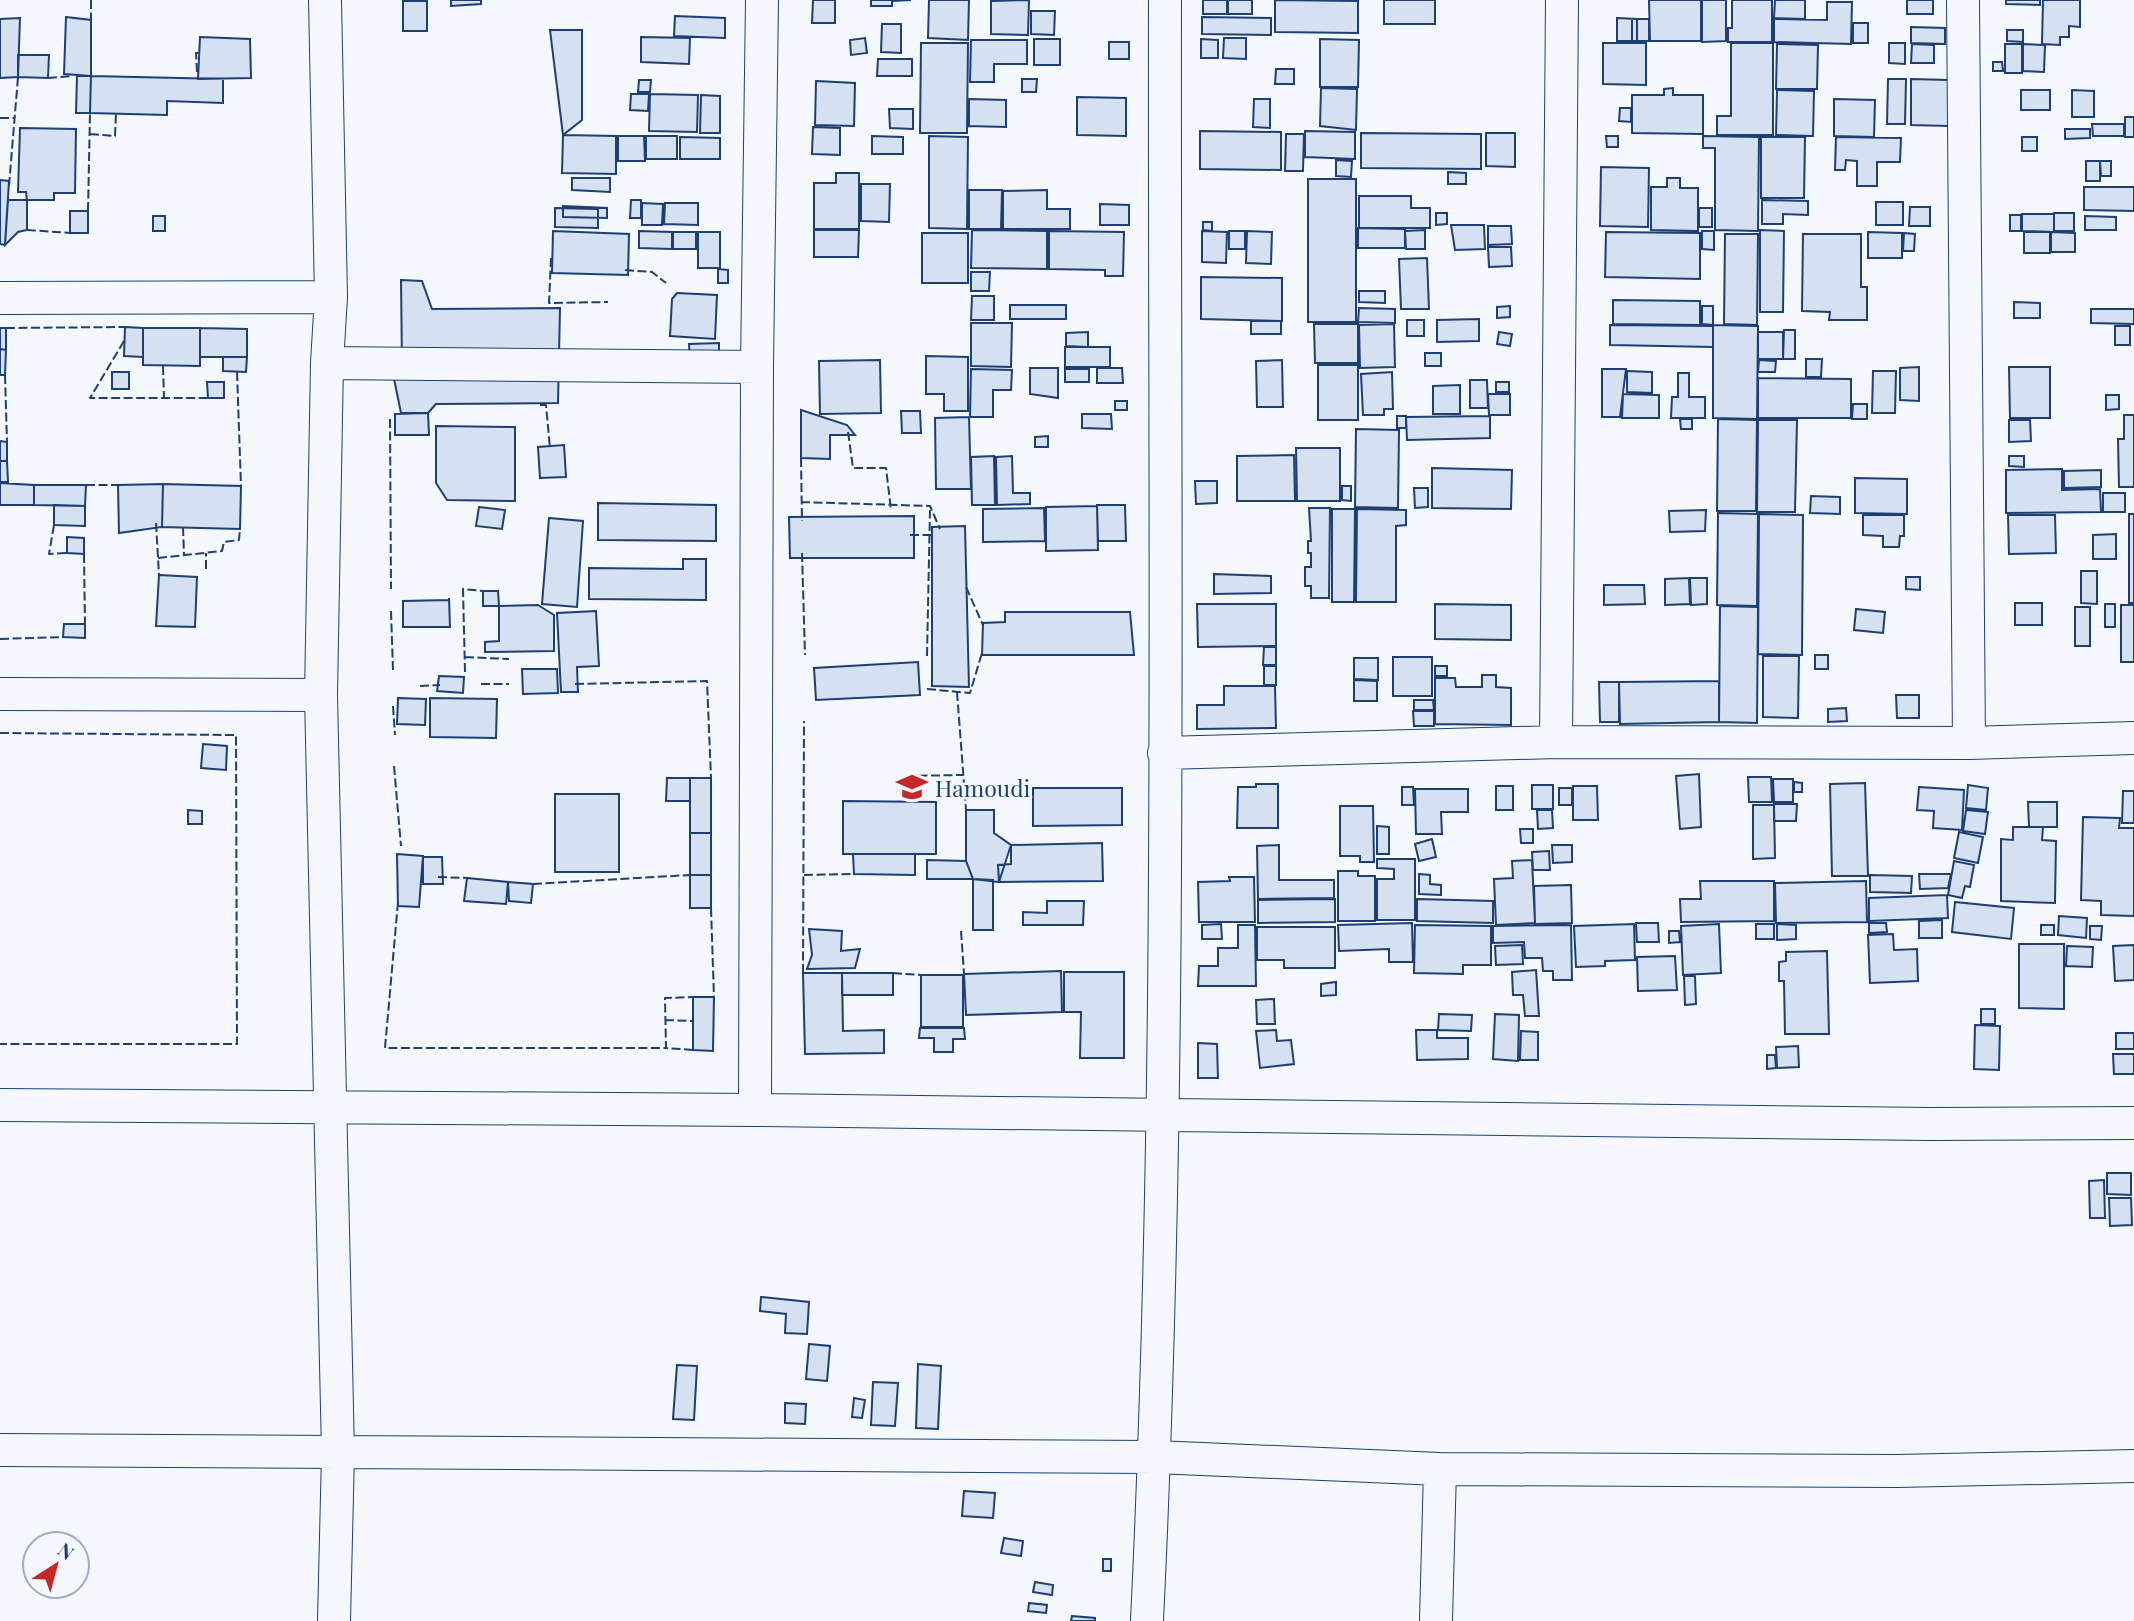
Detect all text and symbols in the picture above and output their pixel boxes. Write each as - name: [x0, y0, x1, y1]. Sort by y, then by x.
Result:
- school or university icon: Hamoudi: [895, 770, 929, 804]
- place label: Hamoudi: [935, 772, 1031, 803]
- north arrow: [21, 1530, 91, 1600]
- text: N: [53, 1536, 80, 1565]

